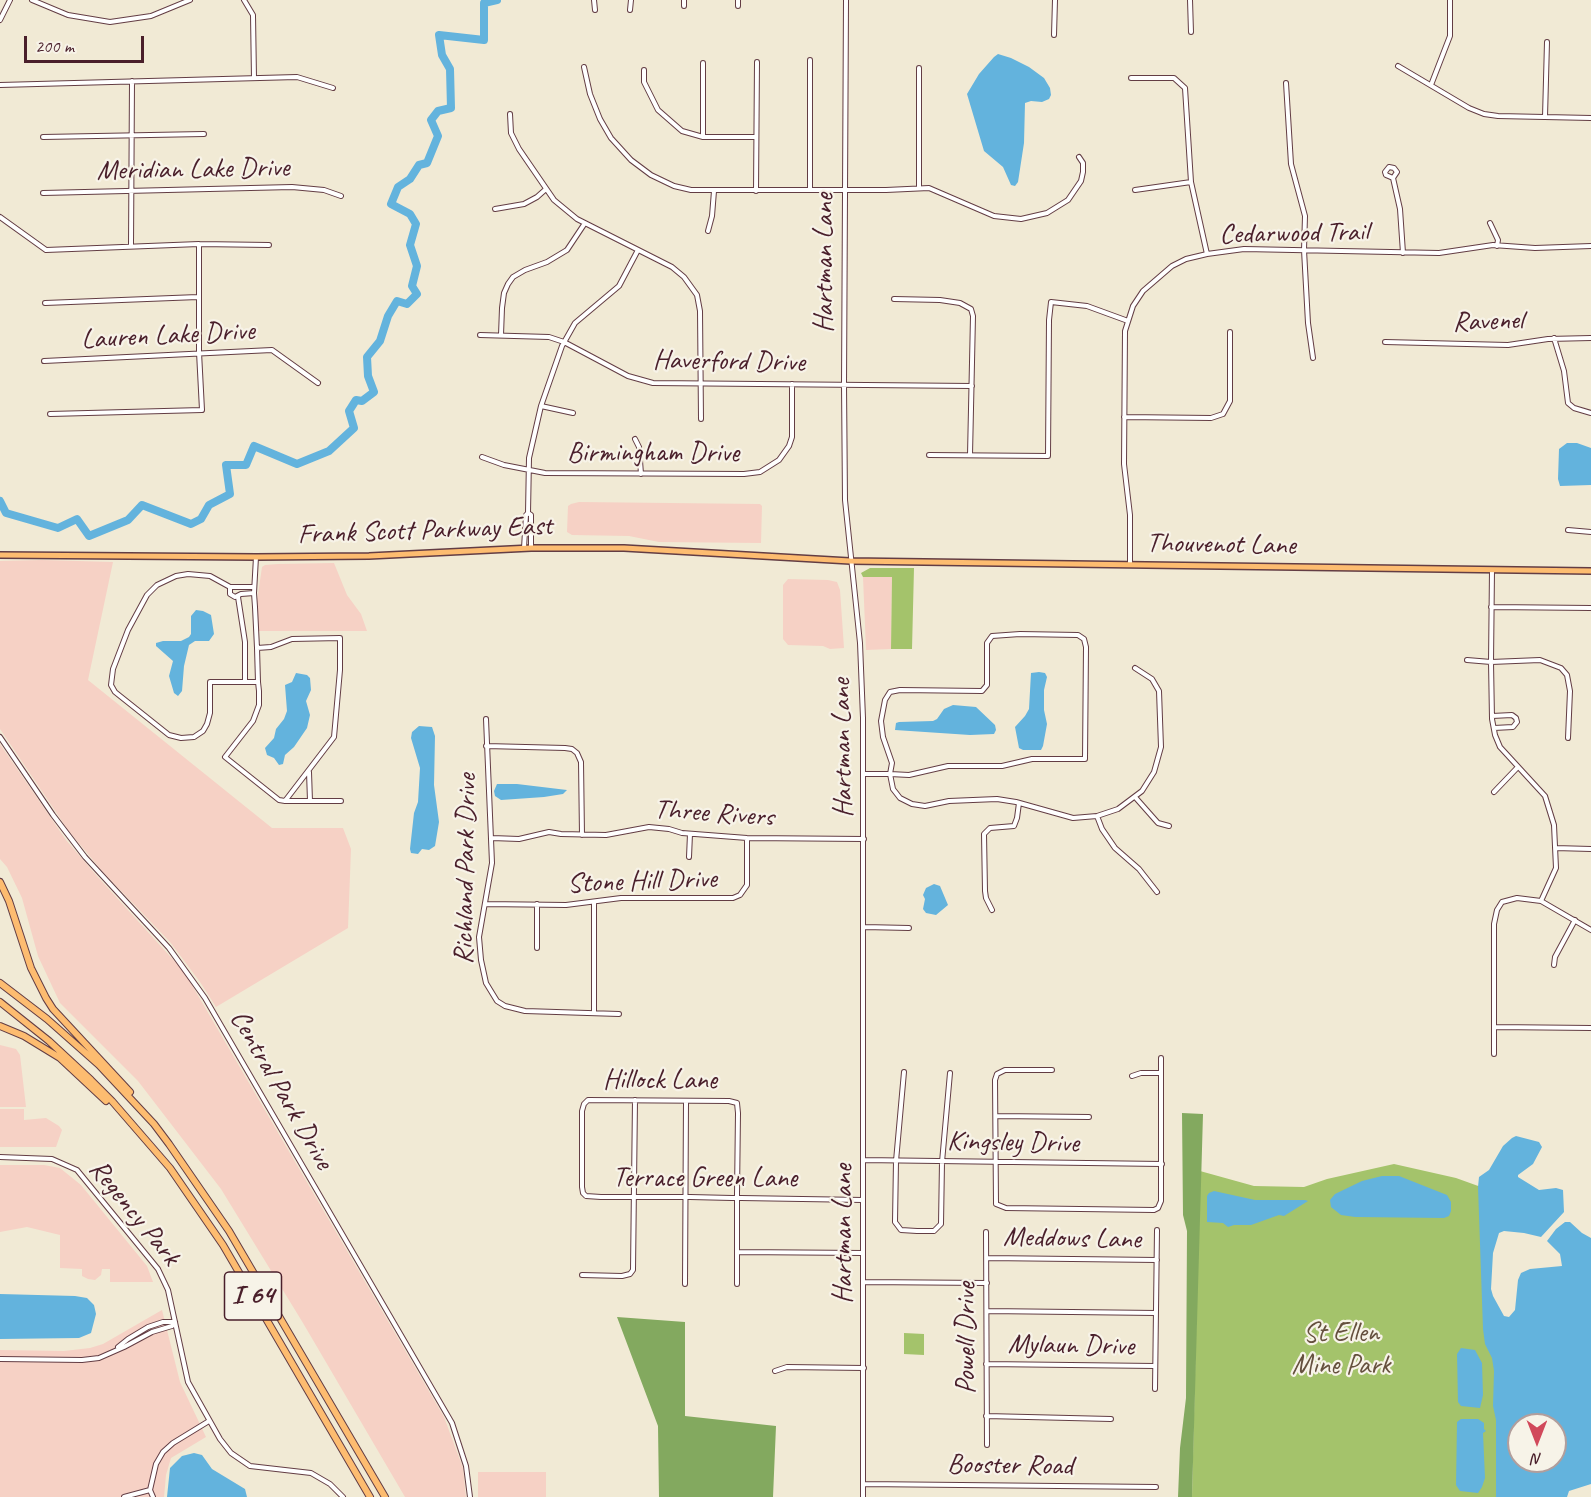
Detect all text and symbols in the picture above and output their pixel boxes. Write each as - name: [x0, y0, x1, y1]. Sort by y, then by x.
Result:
- scale bar: [27, 24, 147, 62]
- text: 200 m: [35, 35, 74, 57]
- street label: Meridian Lake Drive: [96, 152, 290, 188]
- street label: Hartman Lane: [808, 193, 842, 333]
- street label: Cedarwood Trail: [1219, 216, 1369, 252]
- street label: Ravenel: [1452, 304, 1524, 340]
- street label: Lauren Lake Drive: [80, 315, 256, 357]
- street label: Haverford Drive: [653, 344, 805, 380]
- street label: Birmingham Drive: [567, 437, 739, 471]
- street label: Frank Scott Parkway East: [297, 510, 553, 552]
- street label: Thouvenot Lane: [1146, 527, 1296, 563]
- street label: Hartman Lane: [825, 678, 861, 818]
- street label: Richland Park Drive: [448, 773, 484, 965]
- street label: Three Rivers: [653, 793, 775, 835]
- street label: Stone Hill Drive: [567, 863, 717, 901]
- street label: Central Park Drive: [222, 1004, 340, 1176]
- street label: Hillock Lane: [603, 1064, 717, 1098]
- street label: Kingsley Drive: [947, 1125, 1079, 1161]
- street label: Regency Park: [81, 1153, 187, 1273]
- street label: Terrace Green Lane: [613, 1162, 797, 1196]
- street label: Hartman Lane: [827, 1164, 861, 1304]
- street label: Meddows Lane: [1003, 1221, 1141, 1257]
- road number: I 64: [224, 1272, 282, 1320]
- street label: Powell Drive: [950, 1282, 984, 1394]
- park label: St Ellen Mine Park: [1292, 1317, 1390, 1383]
- street label: Mylaun Drive: [1008, 1328, 1134, 1364]
- north arrow: [1507, 1413, 1567, 1473]
- street label: Booster Road: [947, 1448, 1073, 1484]
- text: N: [1532, 1449, 1542, 1469]

